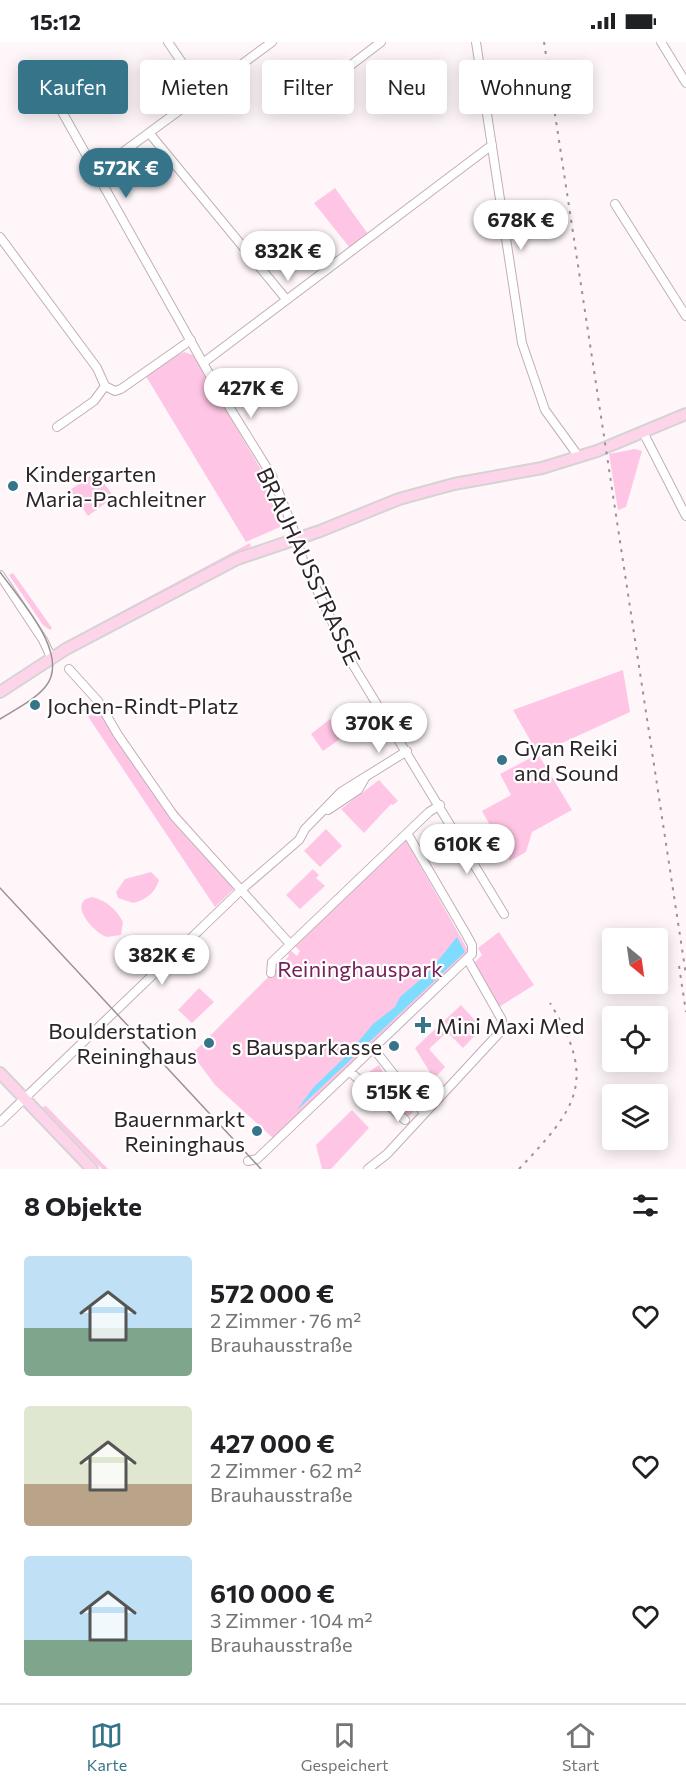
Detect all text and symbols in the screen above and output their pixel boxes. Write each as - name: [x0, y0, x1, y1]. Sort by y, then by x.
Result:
- text: 15:12: [30, 8, 81, 35]
- chip: Kaufen: [18, 60, 128, 114]
- chip: Mieten: [140, 60, 250, 114]
- chip: Filter: [262, 60, 354, 114]
- chip: Neu: [366, 60, 447, 114]
- chip: Wohnung: [459, 60, 593, 114]
- pin: 572K €: [77, 148, 175, 199]
- text: 572K €: [93, 155, 159, 179]
- pin: 678K €: [472, 200, 570, 251]
- text: 678K €: [487, 207, 555, 231]
- pin: 832K €: [239, 231, 337, 282]
- text: 832K €: [254, 238, 322, 262]
- pin: 427K €: [202, 368, 300, 419]
- text: 427K €: [218, 375, 284, 399]
- place label: Kindergarten Maria-Pachleitner: [25, 460, 206, 512]
- street label: BRAUHAUSSTRASSE: [251, 463, 367, 669]
- marker: Kindergarten Maria-Pachleitner: [6, 479, 20, 493]
- place label: Jochen-Rindt-Platz: [47, 692, 238, 719]
- marker: Jochen-Rindt-Platz: [28, 698, 42, 712]
- pin: 370K €: [330, 703, 428, 754]
- text: 370K €: [345, 710, 413, 734]
- place label: Gyan Reiki and Sound: [514, 734, 619, 786]
- marker: Gyan Reiki and Sound: [495, 753, 509, 767]
- pin: 610K €: [418, 824, 516, 875]
- text: 610K €: [434, 831, 500, 855]
- north arrow: [602, 928, 668, 994]
- map controls: [602, 928, 668, 1150]
- pin: 382K €: [113, 935, 211, 986]
- text: 382K €: [128, 942, 196, 966]
- park label: Reininghauspark: [277, 955, 443, 982]
- button: locate: [602, 1006, 668, 1072]
- place label: Mini Maxi Med: [436, 1012, 584, 1039]
- marker: Mini Maxi Med: [414, 1016, 432, 1034]
- place label: Boulderstation Reininghaus: [48, 1017, 197, 1069]
- place label: s Bausparkasse: [231, 1033, 382, 1060]
- marker: Boulderstation Reininghaus: [202, 1036, 216, 1050]
- marker: s Bausparkasse: [387, 1039, 401, 1053]
- pin: 515K €: [349, 1072, 447, 1123]
- text: 515K €: [366, 1079, 430, 1103]
- button: layers: [602, 1084, 668, 1150]
- place label: Bauernmarkt Reininghaus: [114, 1105, 245, 1157]
- marker: Bauernmarkt Reininghaus: [250, 1124, 264, 1138]
- icon: filters: [629, 1189, 662, 1222]
- text: 8 Objekte: [24, 1190, 142, 1221]
- text: 572 000 €: [210, 1277, 334, 1308]
- icon: home: [72, 1280, 144, 1352]
- icon: heart: [629, 1300, 662, 1333]
- text: 2 Zimmer · 76 m²: [210, 1308, 361, 1332]
- text: Brauhausstraße: [210, 1332, 353, 1356]
- text: 427 000 €: [210, 1427, 335, 1458]
- icon: home: [72, 1430, 144, 1502]
- icon: heart: [629, 1450, 662, 1483]
- text: 2 Zimmer · 62 m²: [210, 1458, 362, 1482]
- text: Brauhausstraße: [210, 1482, 353, 1506]
- text: 610 000 €: [210, 1577, 335, 1608]
- icon: home: [72, 1580, 144, 1652]
- icon: heart: [629, 1600, 662, 1633]
- text: 3 Zimmer · 104 m²: [210, 1608, 373, 1632]
- text: Brauhausstraße: [210, 1632, 353, 1656]
- tab: Karte: [87, 1719, 127, 1774]
- tab: Gespeichert: [301, 1719, 389, 1774]
- tab: Start: [562, 1719, 599, 1774]

